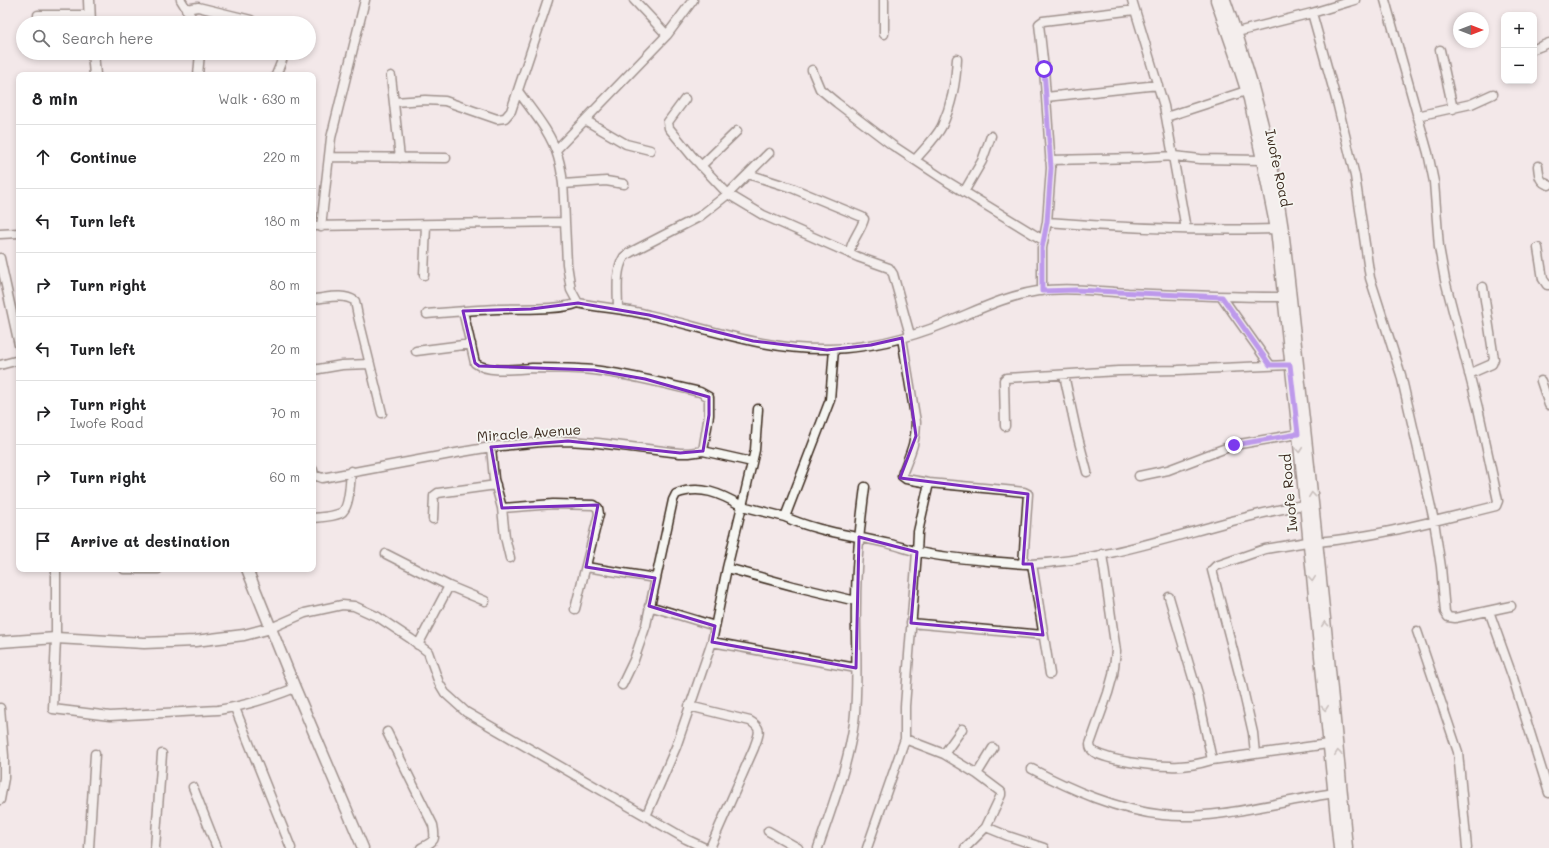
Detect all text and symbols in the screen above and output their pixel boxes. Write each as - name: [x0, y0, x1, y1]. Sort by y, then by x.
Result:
- north arrow: [1453, 12, 1489, 48]
- map controls: [1501, 12, 1537, 84]
- button: +: [1501, 12, 1537, 48]
- search box: [16, 16, 316, 60]
- icon: search: [30, 27, 52, 49]
- text: Search here: [62, 28, 153, 48]
- button: −: [1501, 48, 1537, 84]
- route start: [1035, 60, 1053, 78]
- text: 8 min: [32, 87, 78, 109]
- text: Walk · 630 m: [218, 90, 300, 107]
- street label: Iwofe Road: [1261, 127, 1296, 209]
- icon: ahead: [32, 146, 54, 168]
- text: Continue: [70, 147, 137, 167]
- text: 220 m: [263, 148, 300, 165]
- icon: left: [32, 210, 54, 232]
- text: Turn left: [70, 211, 135, 231]
- text: 180 m: [264, 212, 300, 229]
- icon: right: [32, 274, 54, 296]
- text: Turn right: [70, 275, 147, 295]
- text: 80 m: [270, 276, 300, 293]
- icon: left: [32, 338, 54, 360]
- text: Turn left: [70, 339, 135, 359]
- text: 20 m: [270, 340, 300, 357]
- text: Turn right: [70, 394, 147, 414]
- icon: right: [32, 402, 54, 424]
- text: 70 m: [270, 404, 300, 421]
- text: Iwofe Road: [70, 414, 143, 431]
- street label: Miracle Avenue: [476, 419, 582, 446]
- route end: [1225, 436, 1243, 454]
- one-way arrow: [1294, 447, 1303, 453]
- street label: Iwofe Road: [1276, 453, 1301, 533]
- icon: right: [32, 466, 54, 488]
- text: Turn right: [70, 467, 147, 487]
- text: 60 m: [270, 468, 300, 485]
- one-way arrow: [1308, 492, 1317, 498]
- icon: arrive: [32, 530, 54, 552]
- text: Arrive at destination: [70, 531, 230, 551]
- one-way arrow: [1307, 576, 1316, 582]
- one-way arrow: [1320, 621, 1329, 627]
- one-way arrow: [1320, 705, 1329, 712]
- one-way arrow: [1333, 750, 1342, 756]

